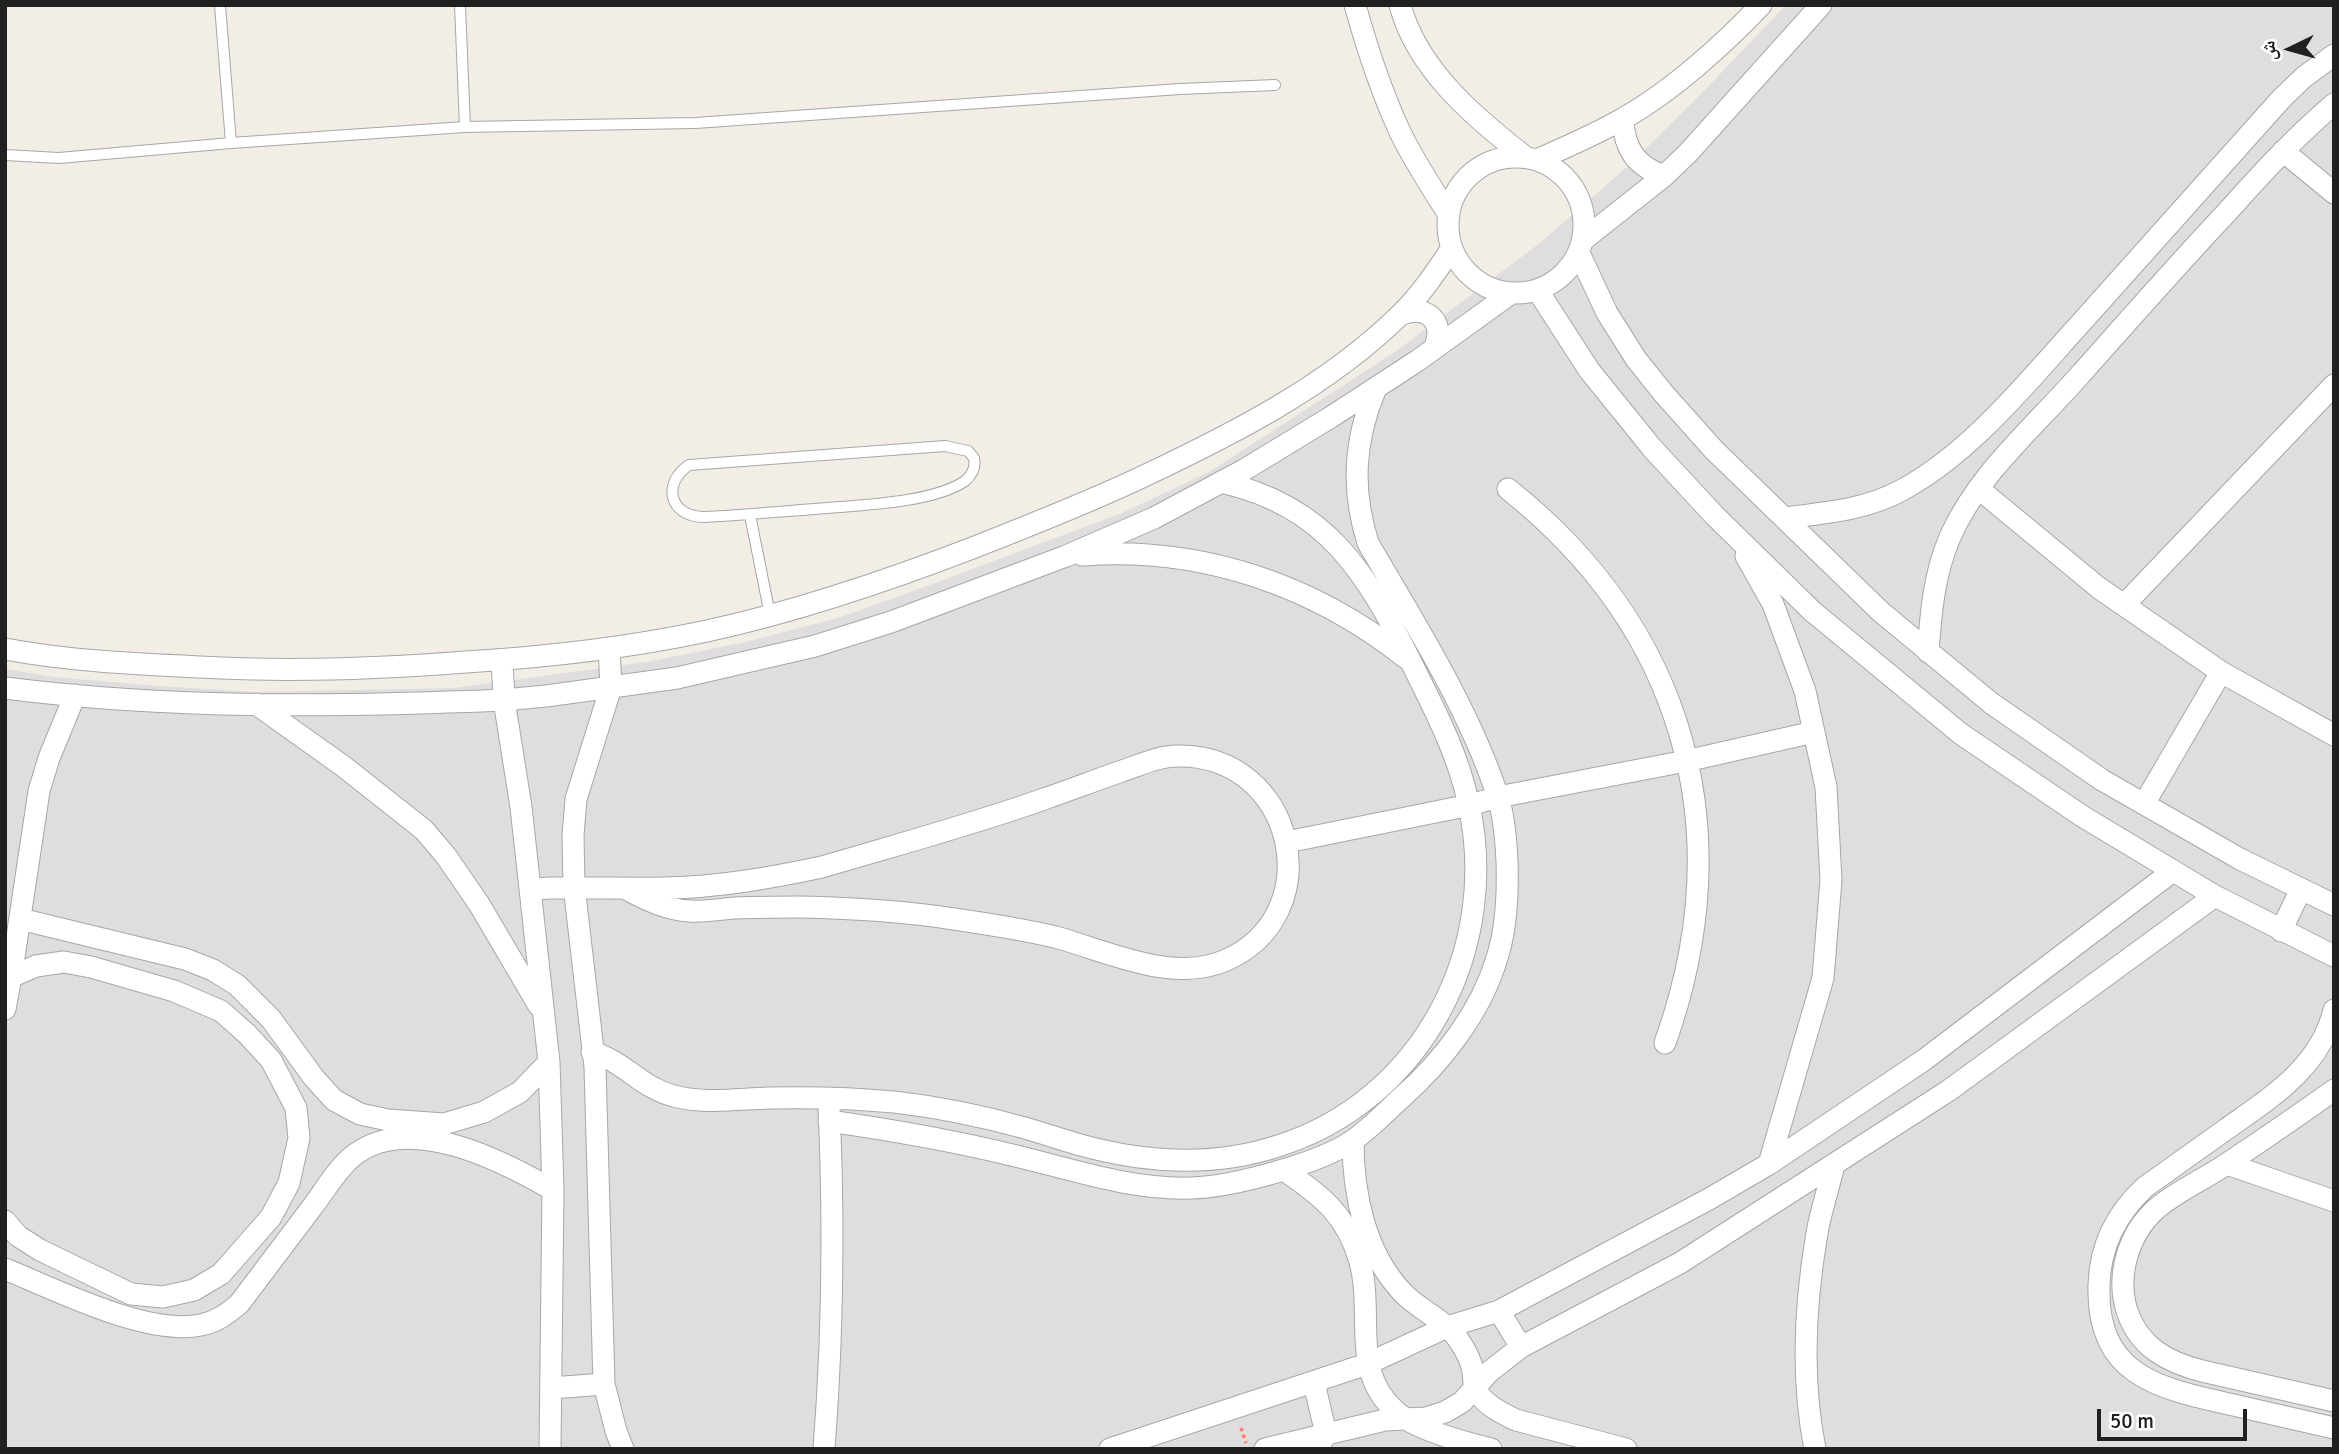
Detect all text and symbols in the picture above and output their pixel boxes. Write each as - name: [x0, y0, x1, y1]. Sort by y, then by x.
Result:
- north arrow: [2255, 14, 2325, 84]
- text: ش: [2256, 40, 2282, 62]
- scale bar: [2101, 1394, 2252, 1438]
- text: 50 m: [2110, 1408, 2154, 1434]

